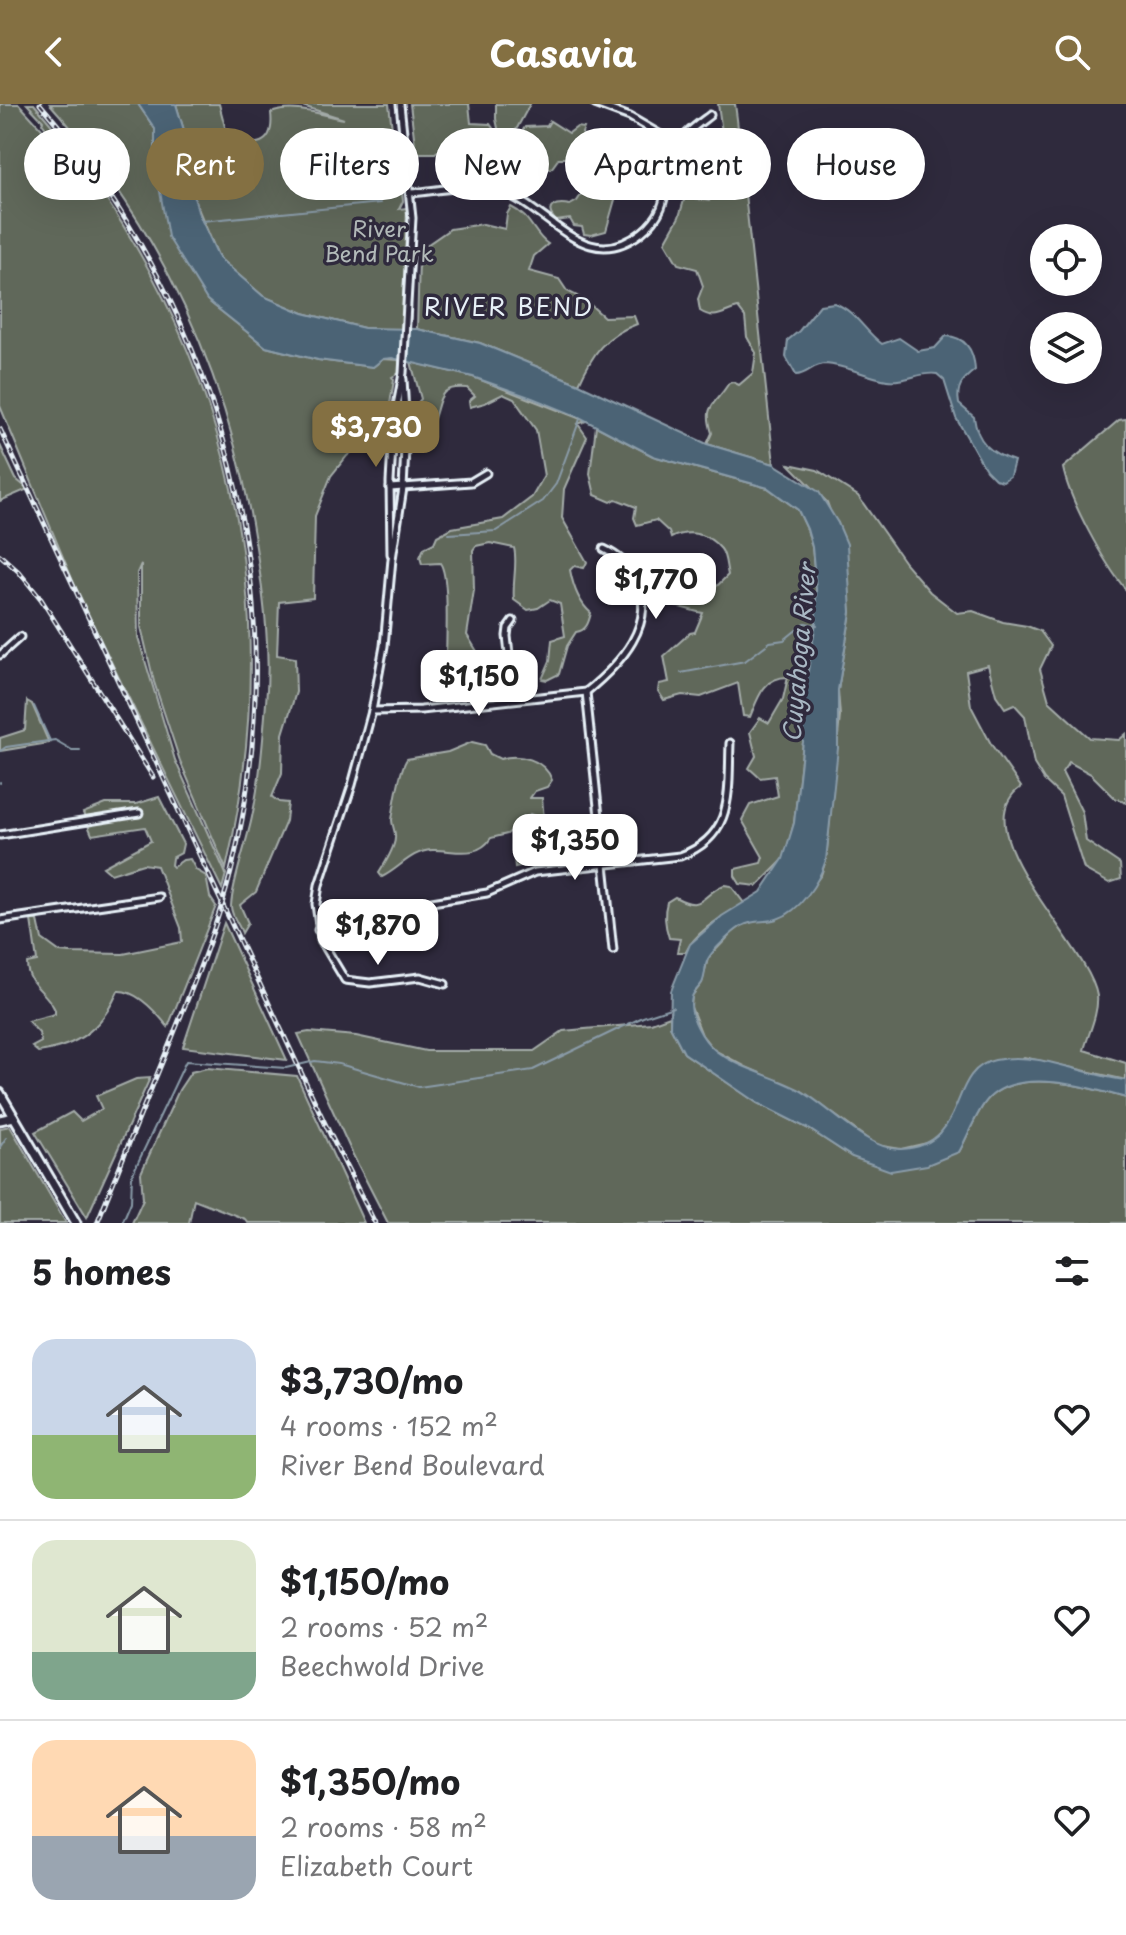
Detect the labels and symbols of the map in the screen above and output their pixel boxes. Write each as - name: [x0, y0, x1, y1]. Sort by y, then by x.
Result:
- park label: River Bend Park: [324, 211, 434, 269]
- district label: RIVER BEND: [424, 288, 594, 324]
- pin: $3,730: [311, 401, 441, 469]
- pin: $1,770: [591, 553, 721, 621]
- water label: Cuyahoga River: [772, 559, 824, 744]
- pin: $1,150: [414, 650, 544, 718]
- pin: $1,350: [510, 814, 640, 882]
- pin: $1,870: [313, 899, 443, 967]

